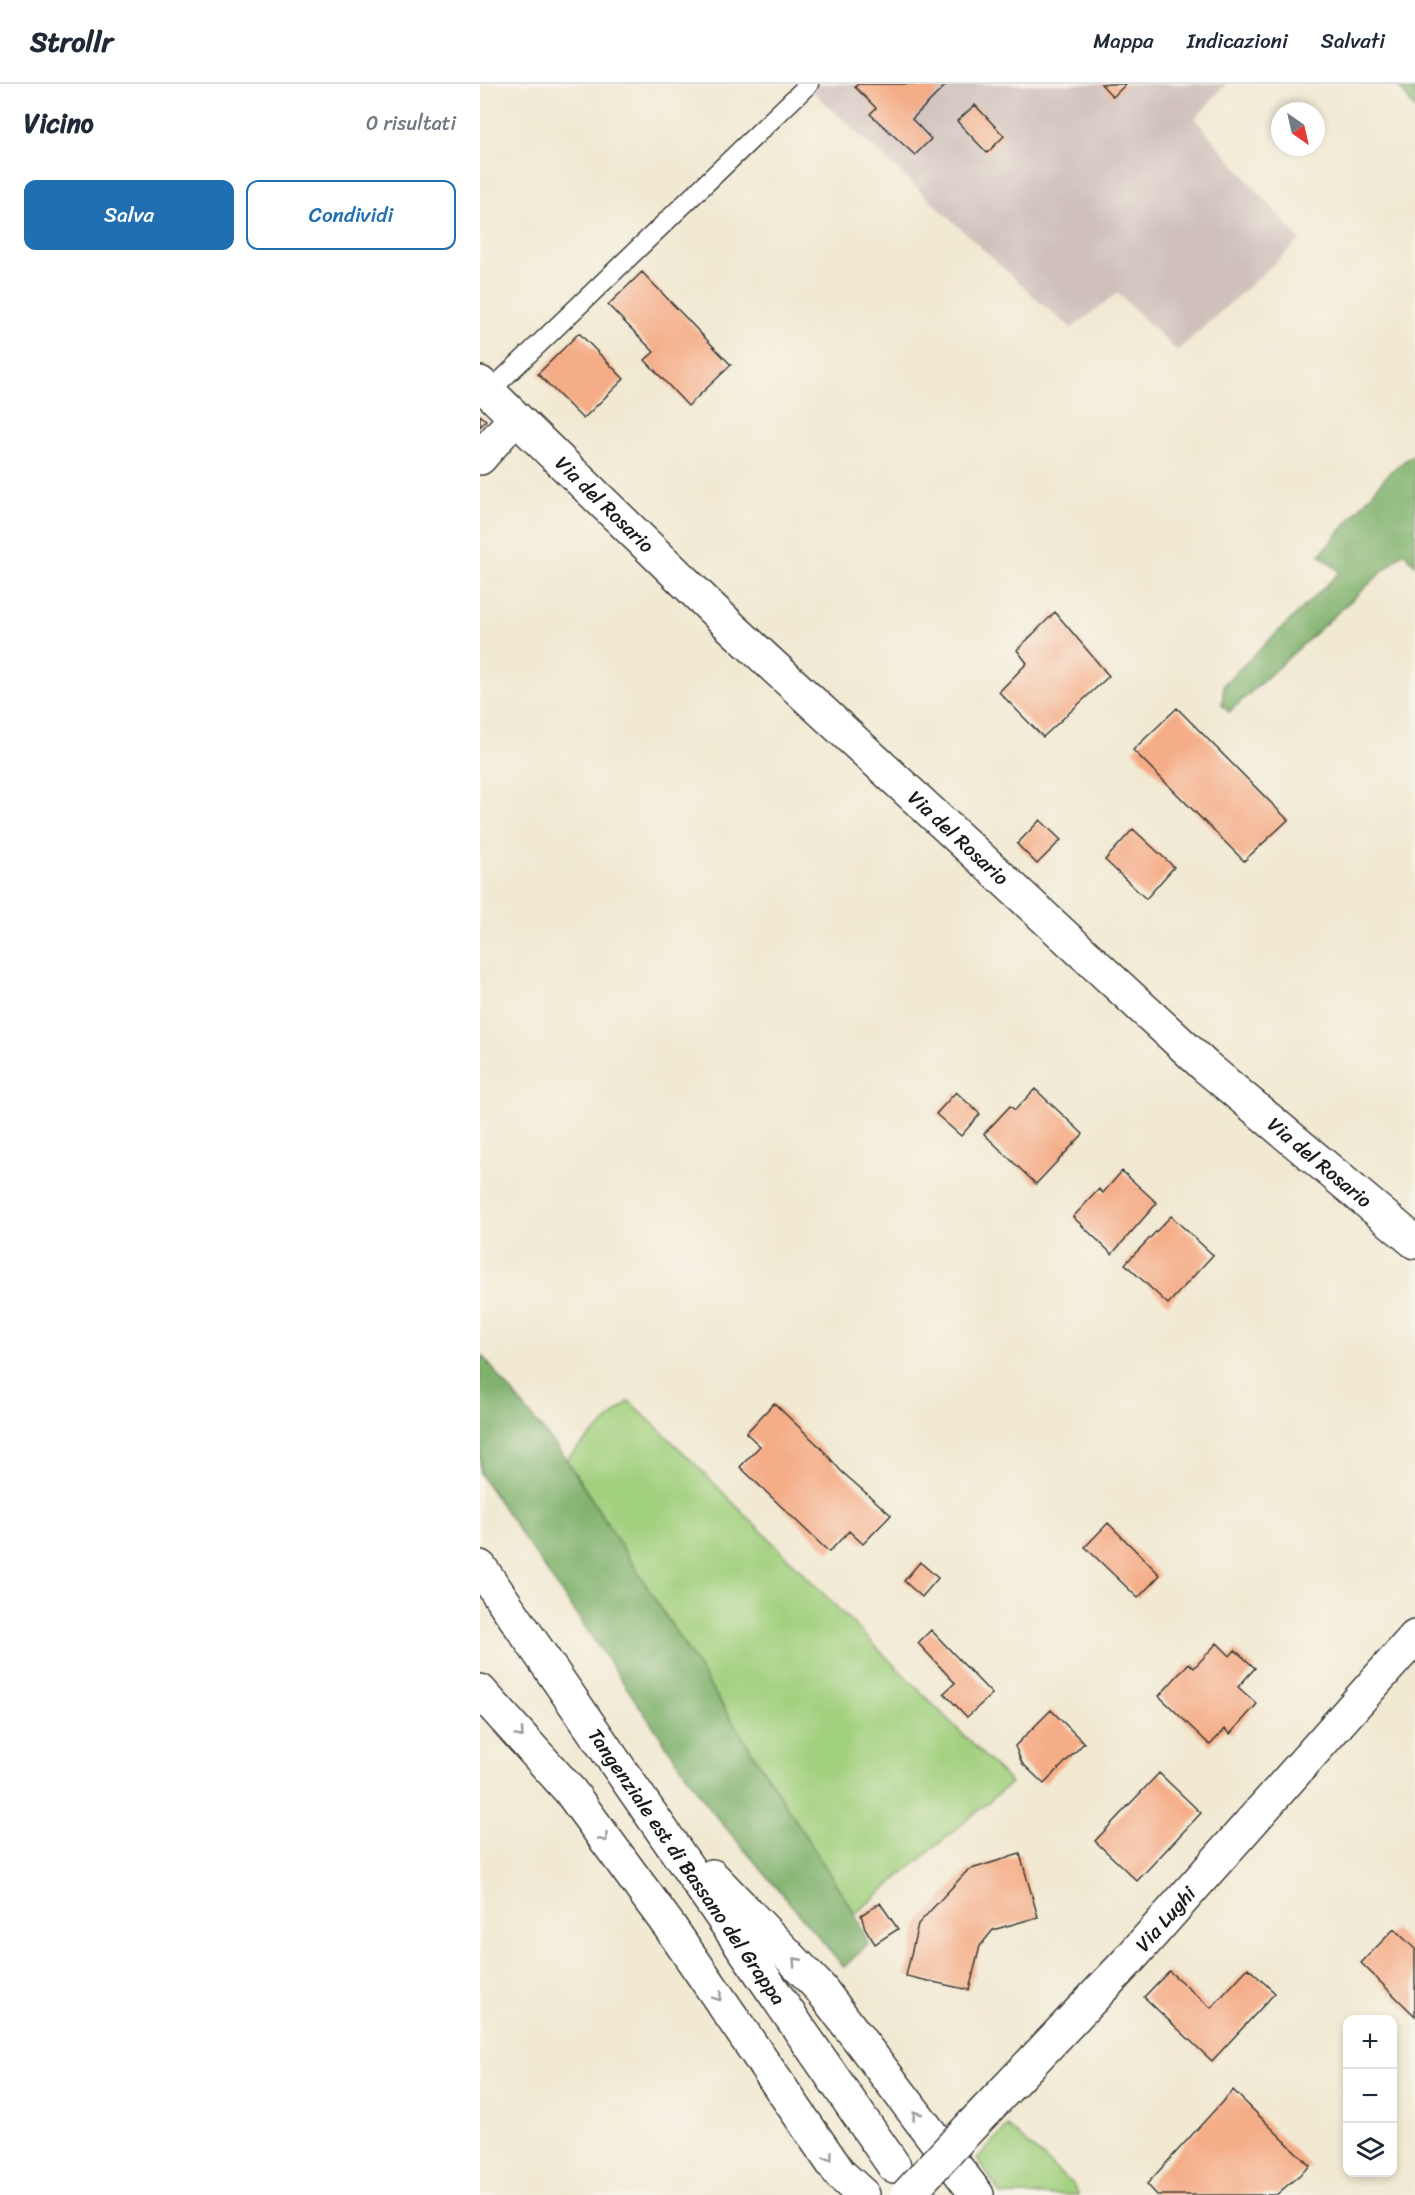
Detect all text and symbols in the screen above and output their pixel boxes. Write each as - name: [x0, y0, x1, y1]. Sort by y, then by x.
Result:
- text: Strollr: [30, 17, 113, 66]
- text: Mappa: [1093, 22, 1154, 60]
- text: Indicazioni: [1187, 22, 1288, 60]
- text: Salvati: [1321, 22, 1385, 60]
- text: Vicino: [24, 100, 94, 146]
- north arrow: [1271, 102, 1325, 156]
- text: 0 risultati: [366, 106, 456, 141]
- button: Salva: [24, 180, 234, 250]
- button: Condividi: [246, 180, 456, 250]
- street label: Via del Rosario: [547, 447, 663, 562]
- street label: Via del Rosario: [899, 781, 1017, 894]
- street label: Via del Rosario: [1259, 1108, 1380, 1217]
- street label: Tangenziale est di Bassano del Grappa: [579, 1720, 795, 2012]
- one-way arrow: [513, 1727, 524, 1738]
- one-way arrow: [597, 1832, 608, 1843]
- street label: Via Lughi: [1126, 1877, 1205, 1960]
- one-way arrow: [792, 1958, 803, 1968]
- one-way arrow: [711, 1990, 722, 2001]
- map controls: [1343, 2015, 1397, 2177]
- button: +: [1343, 2015, 1397, 2069]
- button: −: [1343, 2069, 1397, 2123]
- one-way arrow: [913, 2110, 924, 2121]
- button: layers: [1343, 2123, 1397, 2177]
- one-way arrow: [821, 2151, 832, 2162]

